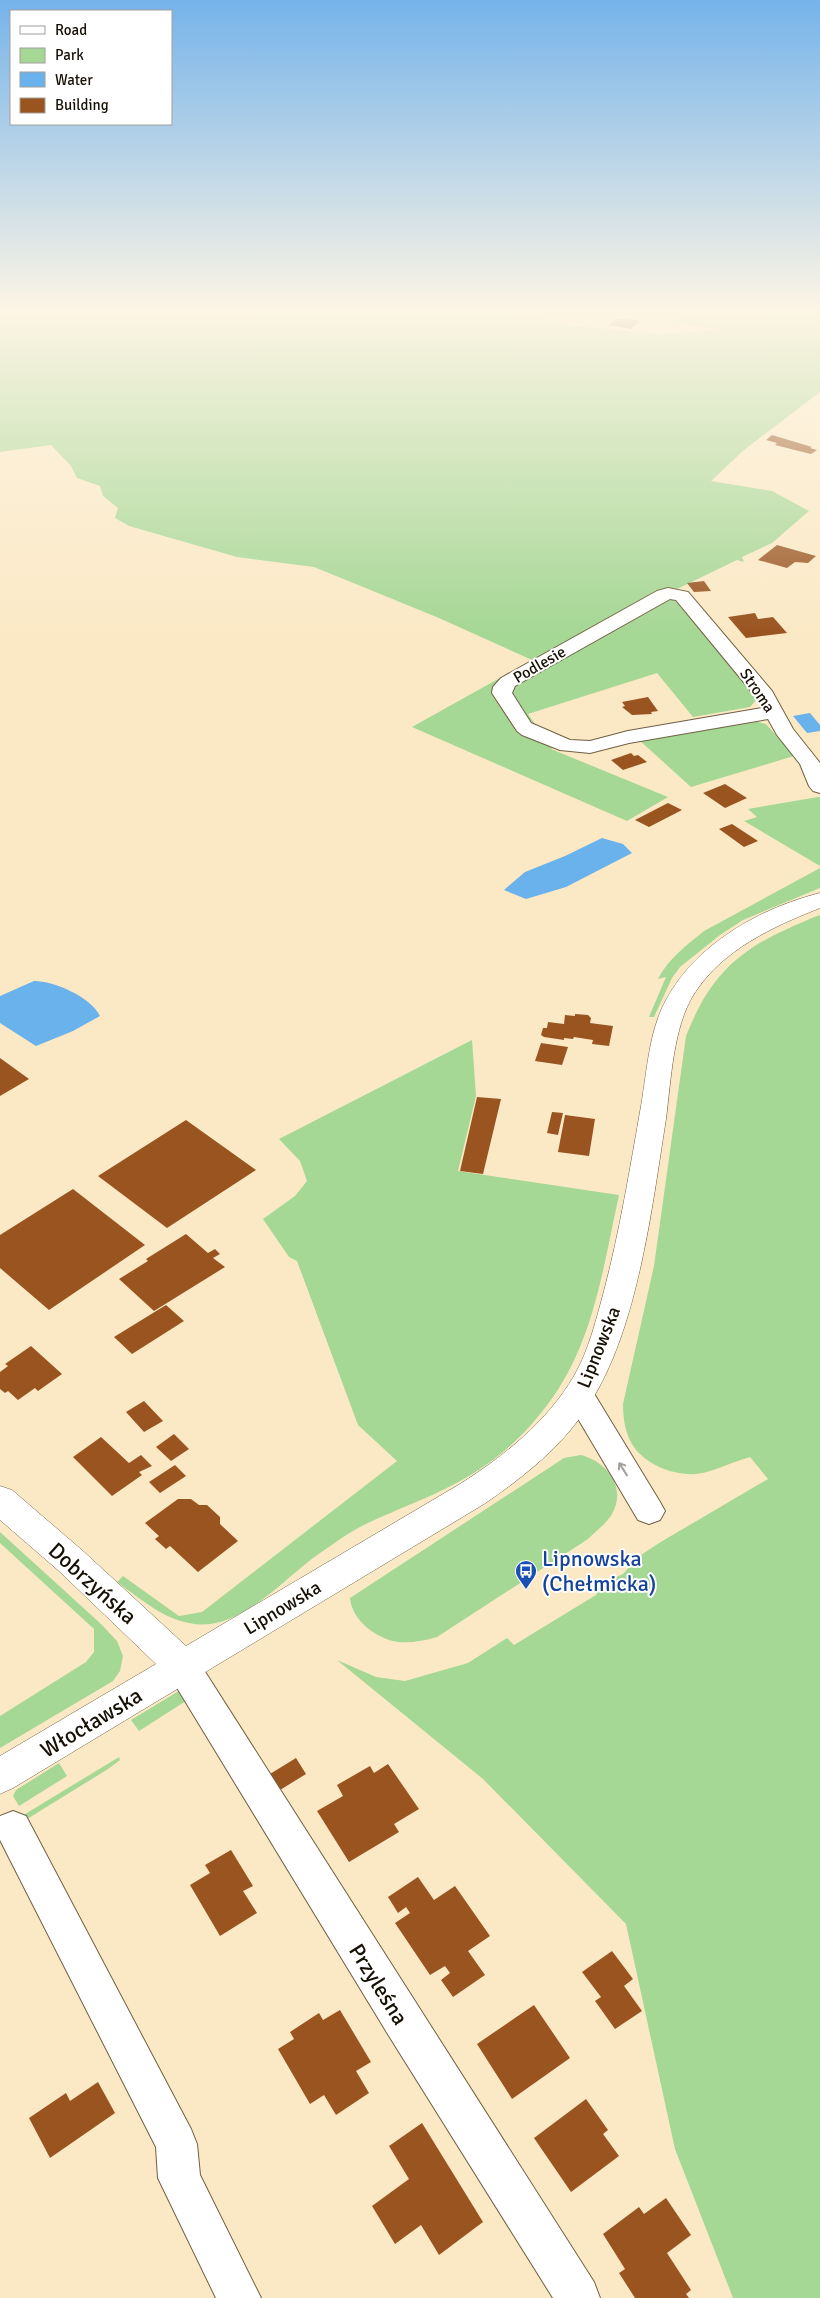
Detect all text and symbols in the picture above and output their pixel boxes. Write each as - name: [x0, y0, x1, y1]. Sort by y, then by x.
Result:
- legend: [10, 10, 172, 125]
- text: Road: [55, 21, 87, 39]
- text: Park: [55, 46, 84, 64]
- text: Water: [55, 71, 93, 89]
- text: Building: [55, 96, 109, 114]
- street label: Podlesie: [510, 642, 569, 688]
- street label: Stroma: [735, 665, 779, 717]
- street label: Lipnowska: [572, 1303, 626, 1392]
- one-way arrow: [617, 1463, 627, 1477]
- street label: Dobrzyńska: [43, 1537, 142, 1630]
- place label: Lipnowska (Chełmicka): [542, 1545, 656, 1597]
- bus stop icon: Lipnowska (Chełmicka): [514, 1559, 538, 1590]
- street label: Lipnowska: [239, 1575, 326, 1640]
- street label: Włocławska: [36, 1682, 147, 1763]
- street label: Przyleśna: [343, 1939, 414, 2030]

